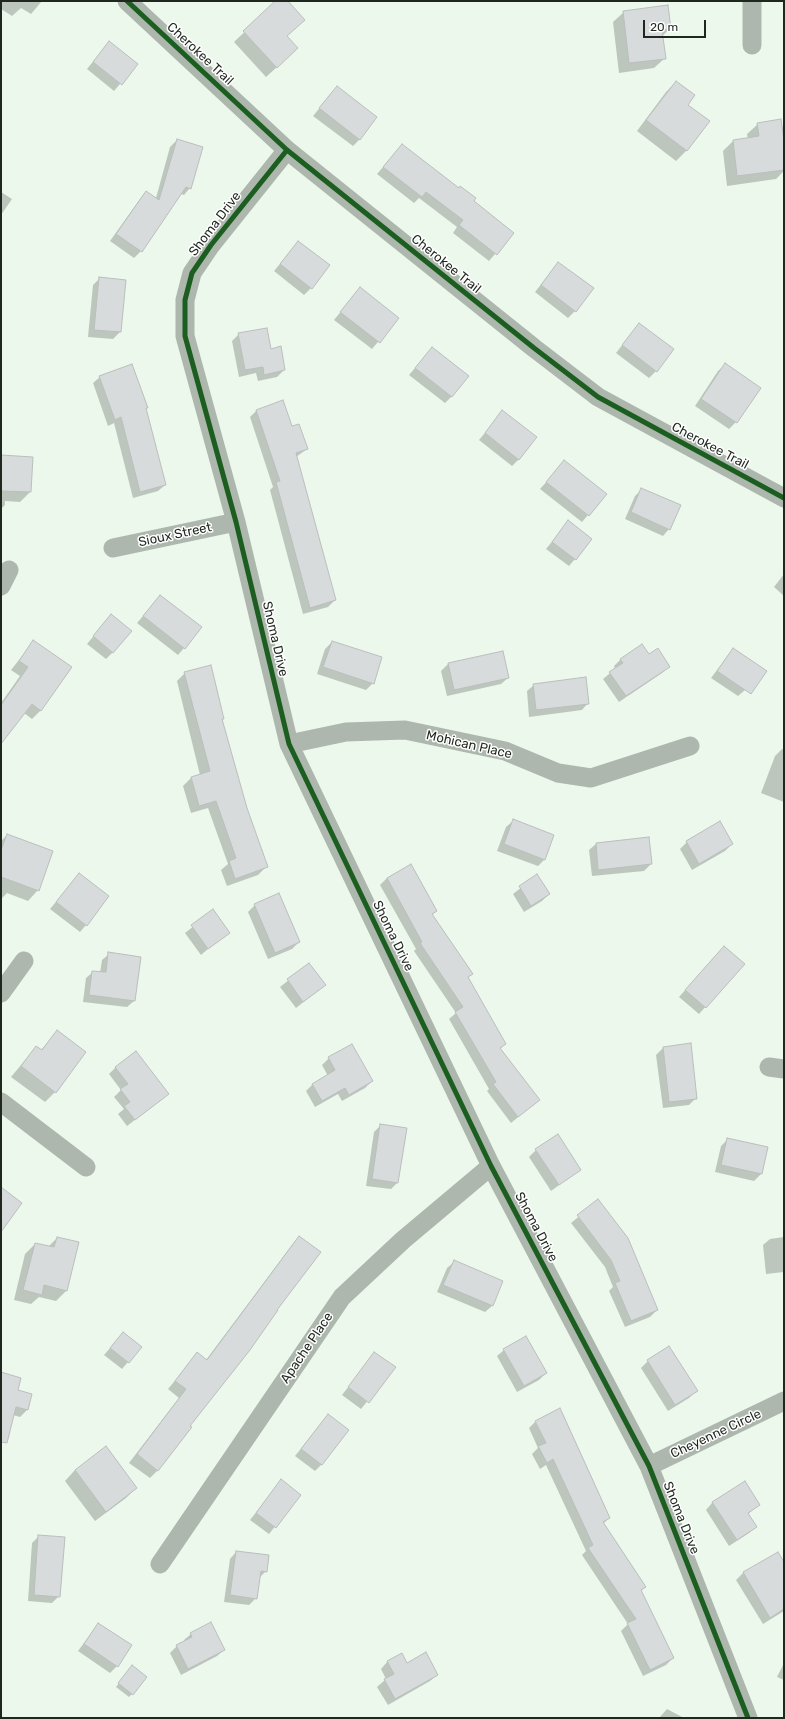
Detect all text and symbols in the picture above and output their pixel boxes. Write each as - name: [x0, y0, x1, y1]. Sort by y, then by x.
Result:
- scale bar: [645, 12, 708, 38]
- street label: Cherokee Trail: [164, 19, 236, 89]
- text: 20 m: [650, 20, 678, 34]
- street label: Shoma Drive: [186, 189, 244, 259]
- street label: Cherokee Trail: [408, 231, 484, 297]
- street label: Cherokee Trail: [669, 419, 751, 473]
- street label: Sioux Street: [137, 520, 213, 550]
- street label: Shoma Drive: [259, 600, 291, 678]
- street label: Mohican Place: [425, 728, 513, 762]
- street label: Shoma Drive: [369, 898, 417, 974]
- street label: Shoma Drive: [511, 1189, 561, 1265]
- street label: Apache Place: [278, 1310, 336, 1386]
- street label: Cheyenne Circle: [668, 1406, 764, 1462]
- street label: Shoma Drive: [659, 1480, 703, 1556]

